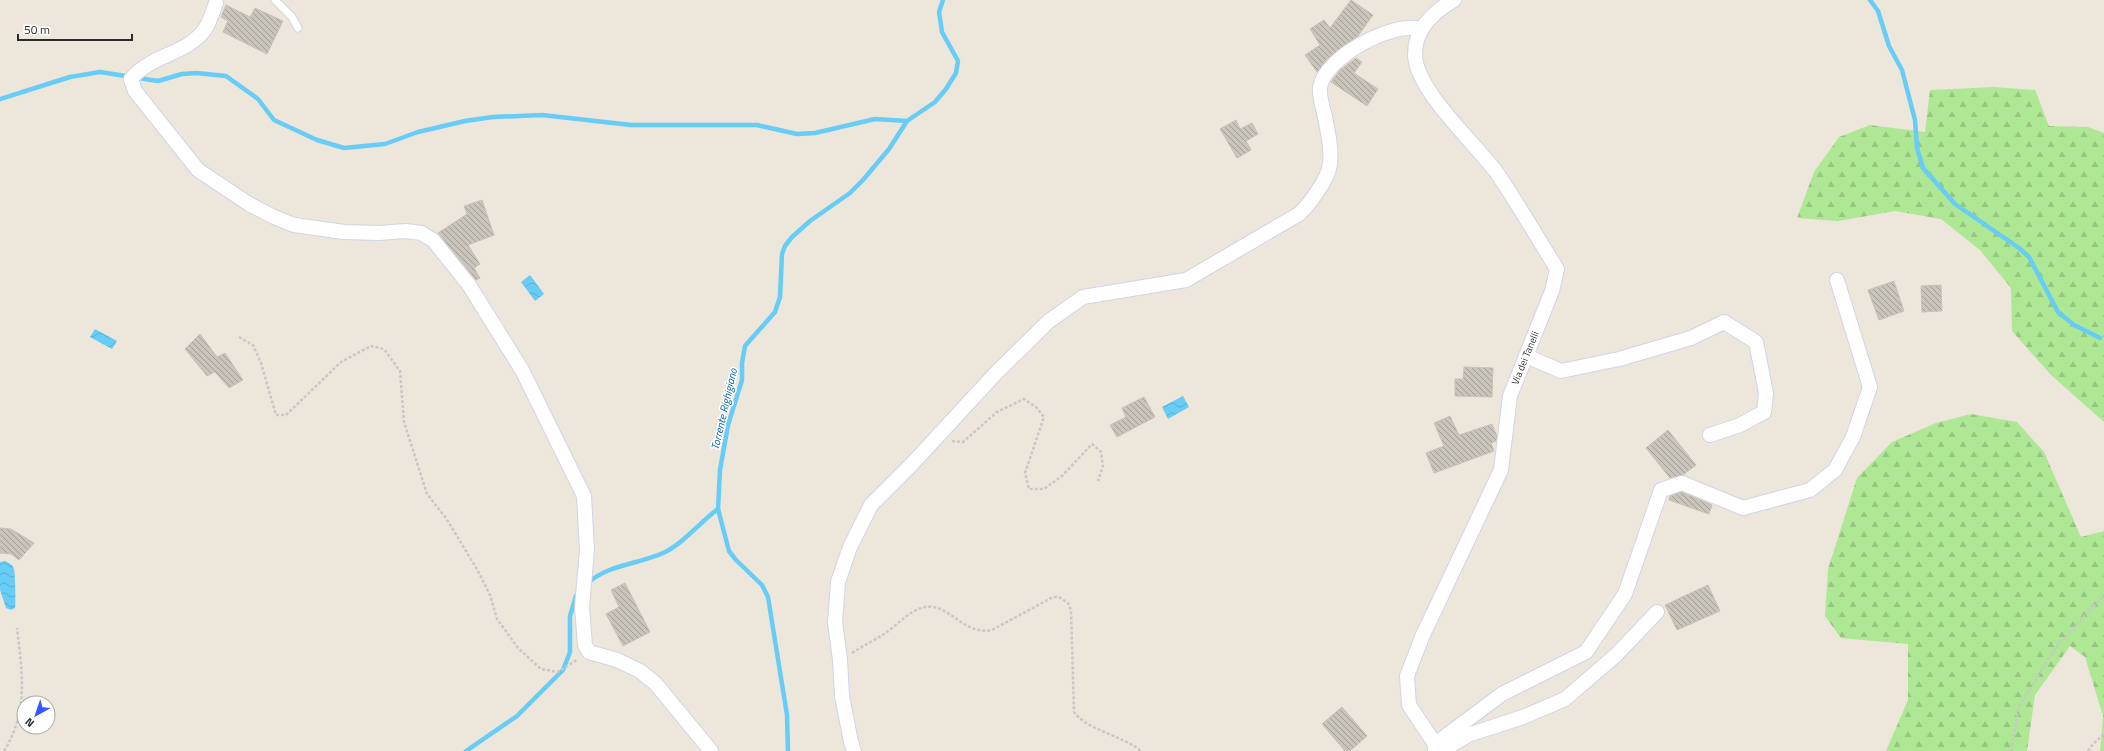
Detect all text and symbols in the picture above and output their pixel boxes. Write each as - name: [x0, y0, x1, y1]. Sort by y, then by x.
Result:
- scale bar: [18, 16, 132, 42]
- text: 50 m: [24, 20, 50, 39]
- street label: Via dei Tanelli: [1507, 329, 1543, 387]
- water label: Torrente Righigiano: [707, 366, 741, 451]
- north arrow: [16, 695, 56, 735]
- text: N: [22, 714, 38, 731]

